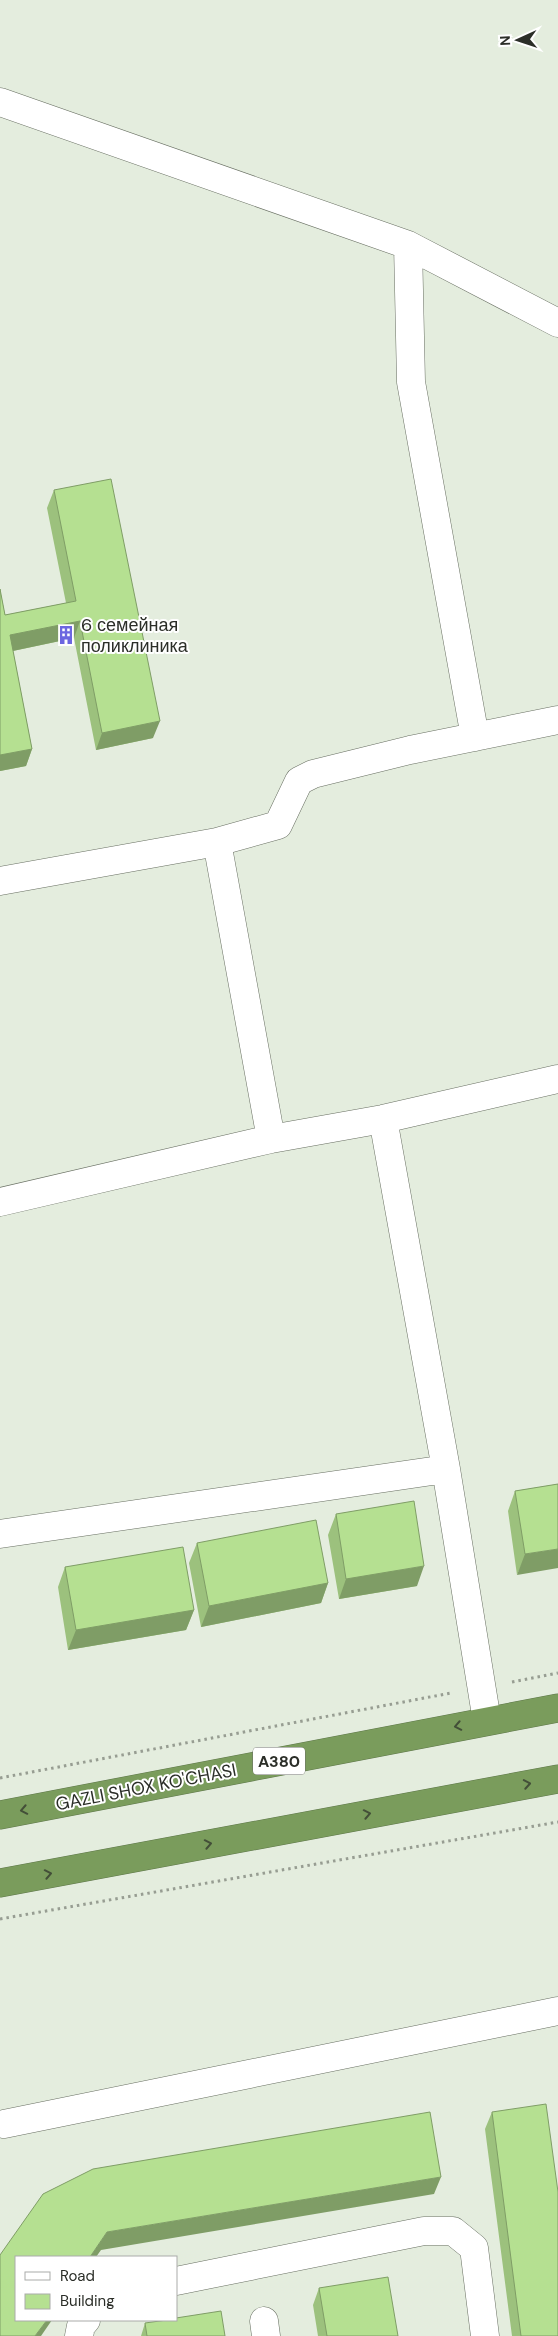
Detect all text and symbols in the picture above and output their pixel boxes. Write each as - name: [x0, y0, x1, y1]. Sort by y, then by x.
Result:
- north arrow: [493, 15, 543, 65]
- text: N: [496, 35, 514, 46]
- place label: 6 семейная поликлиника: [81, 613, 189, 658]
- building icon: 6 семейная поликлиника: [55, 624, 77, 646]
- one-way arrow: [454, 1720, 463, 1731]
- road number: A380: [253, 1748, 305, 1774]
- street label: GAZLI SHOX KO'CHASI: [54, 1758, 238, 1816]
- one-way arrow: [523, 1780, 531, 1790]
- one-way arrow: [20, 1805, 28, 1815]
- one-way arrow: [363, 1809, 372, 1819]
- one-way arrow: [203, 1839, 212, 1850]
- one-way arrow: [43, 1870, 52, 1880]
- legend: [15, 2256, 178, 2321]
- text: Road: [60, 2266, 95, 2286]
- text: Building: [60, 2291, 115, 2311]

